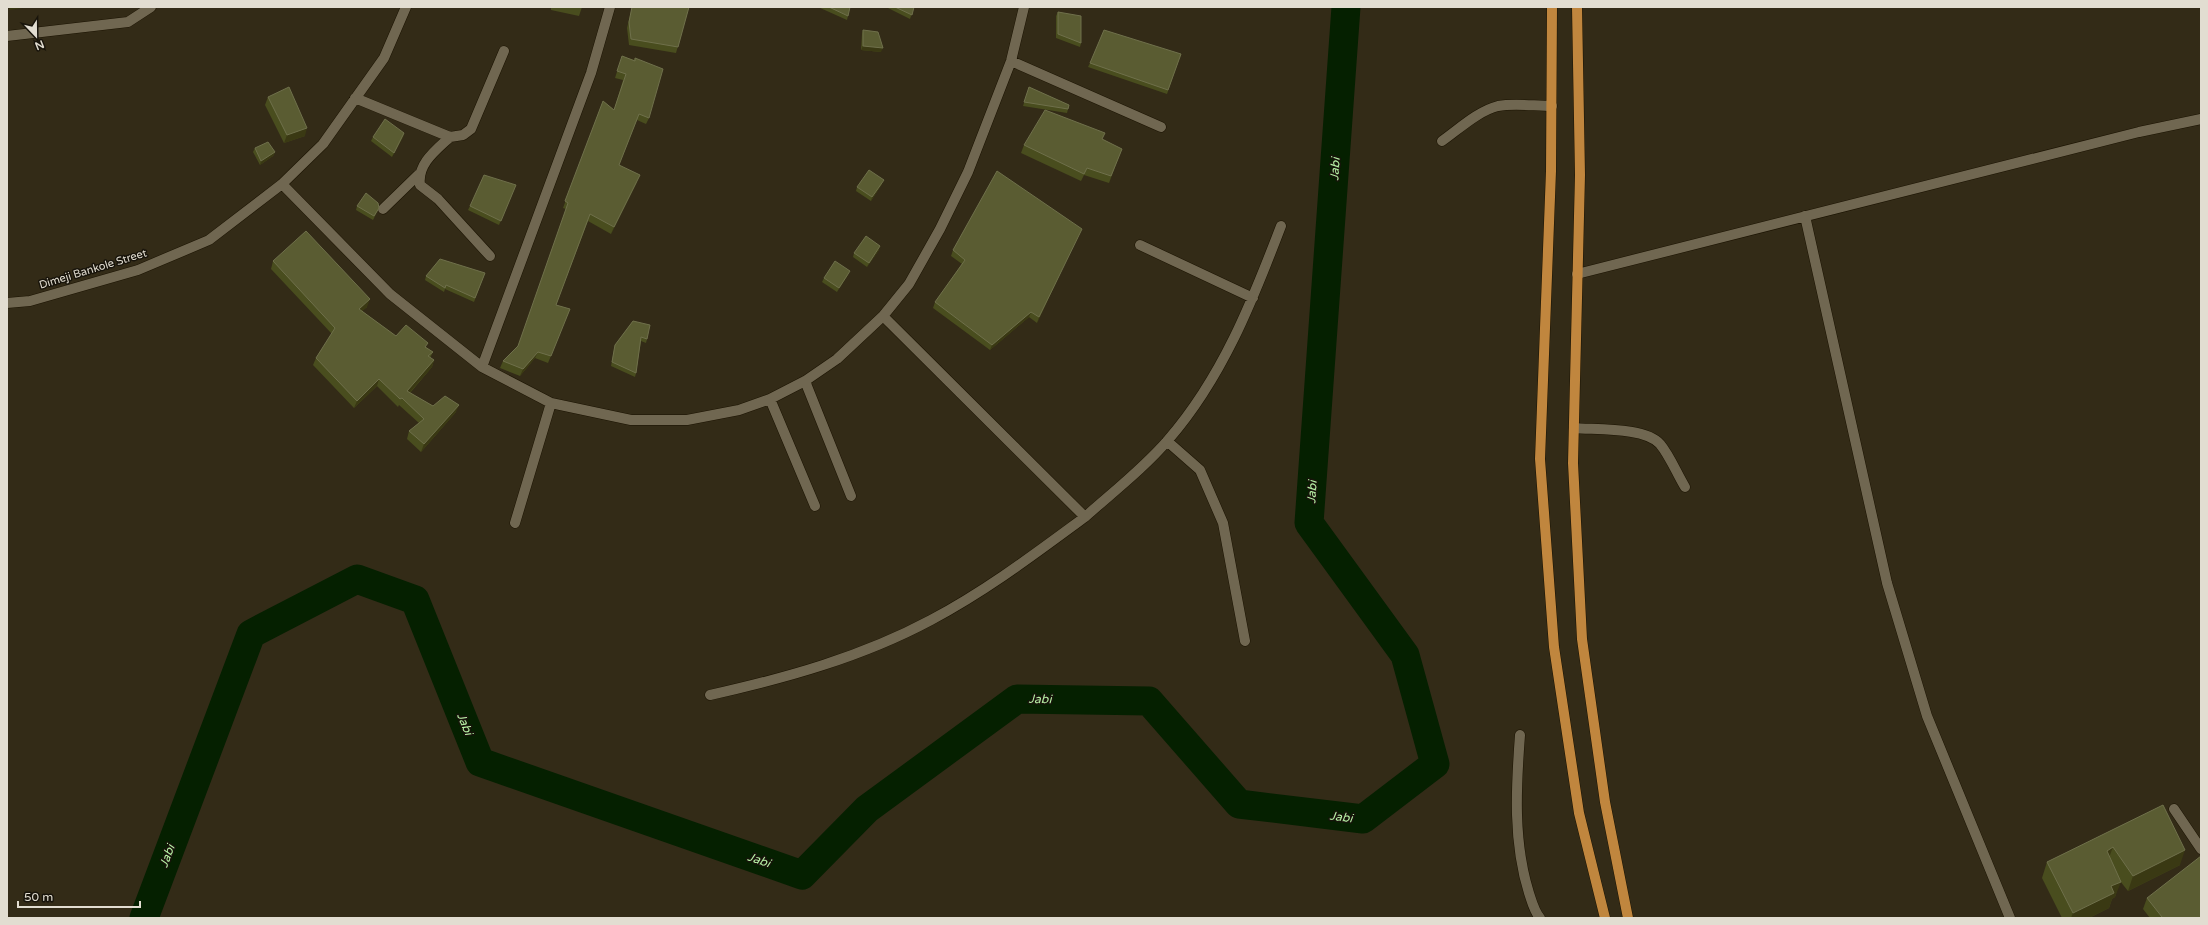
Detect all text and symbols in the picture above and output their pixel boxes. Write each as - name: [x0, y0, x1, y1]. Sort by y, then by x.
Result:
- north arrow: [16, 16, 56, 56]
- text: N: [33, 37, 46, 52]
- water label: Jabi: [1327, 155, 1343, 181]
- street label: Dimeji Bankole Street: [38, 246, 148, 292]
- water label: Jabi: [1304, 478, 1320, 504]
- water label: Jabi: [1028, 692, 1054, 706]
- water label: Jabi: [454, 711, 477, 739]
- water label: Jabi: [1329, 809, 1355, 826]
- water label: Jabi: [156, 841, 178, 869]
- water label: Jabi: [746, 850, 774, 871]
- scale bar: [18, 883, 140, 909]
- text: 50 m: [24, 890, 53, 904]

